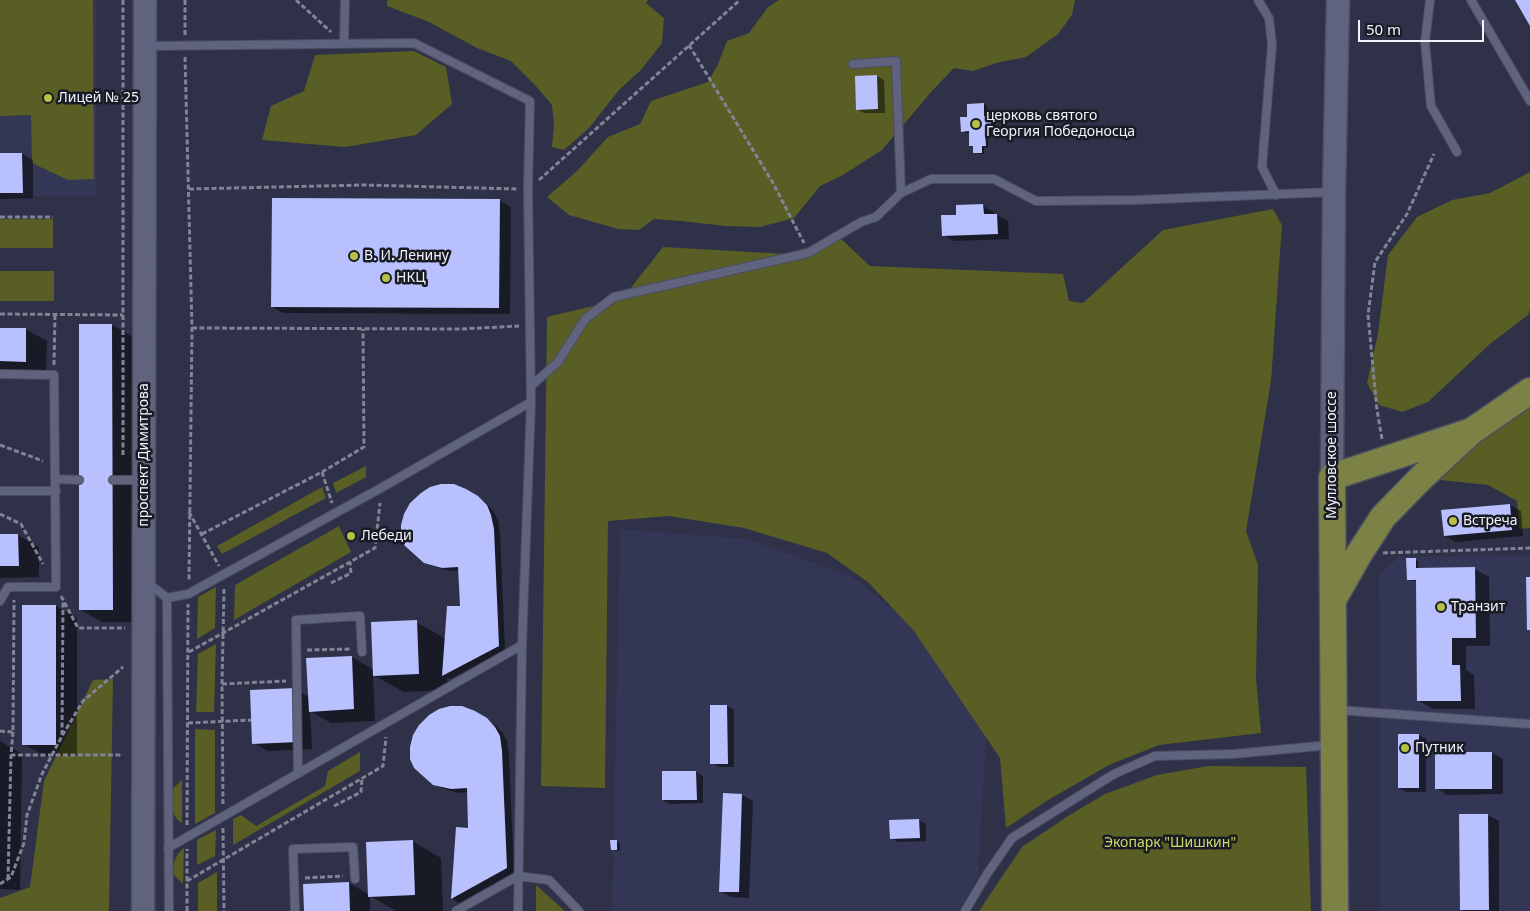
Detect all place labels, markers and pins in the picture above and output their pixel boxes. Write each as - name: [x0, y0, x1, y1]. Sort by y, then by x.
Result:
- place label: Лицей № 25: [58, 90, 139, 106]
- marker: Лицей № 25: [42, 92, 54, 104]
- place label: церковь святого Георгия Победоносца: [986, 108, 1135, 140]
- marker: церковь святого Георгия Победоносца: [970, 118, 982, 130]
- place label: В. И. Ленину: [364, 248, 449, 264]
- marker: В. И. Ленину: [348, 250, 360, 262]
- place label: НКЦ: [396, 270, 426, 286]
- marker: НКЦ: [380, 272, 392, 284]
- place label: Встреча: [1463, 513, 1518, 529]
- marker: Встреча: [1447, 515, 1459, 527]
- place label: Лебеди: [361, 528, 412, 544]
- marker: Лебеди: [345, 530, 357, 542]
- place label: Транзит: [1451, 599, 1505, 615]
- marker: Транзит: [1435, 601, 1447, 613]
- place label: Путник: [1415, 740, 1464, 756]
- marker: Путник: [1399, 742, 1411, 754]

